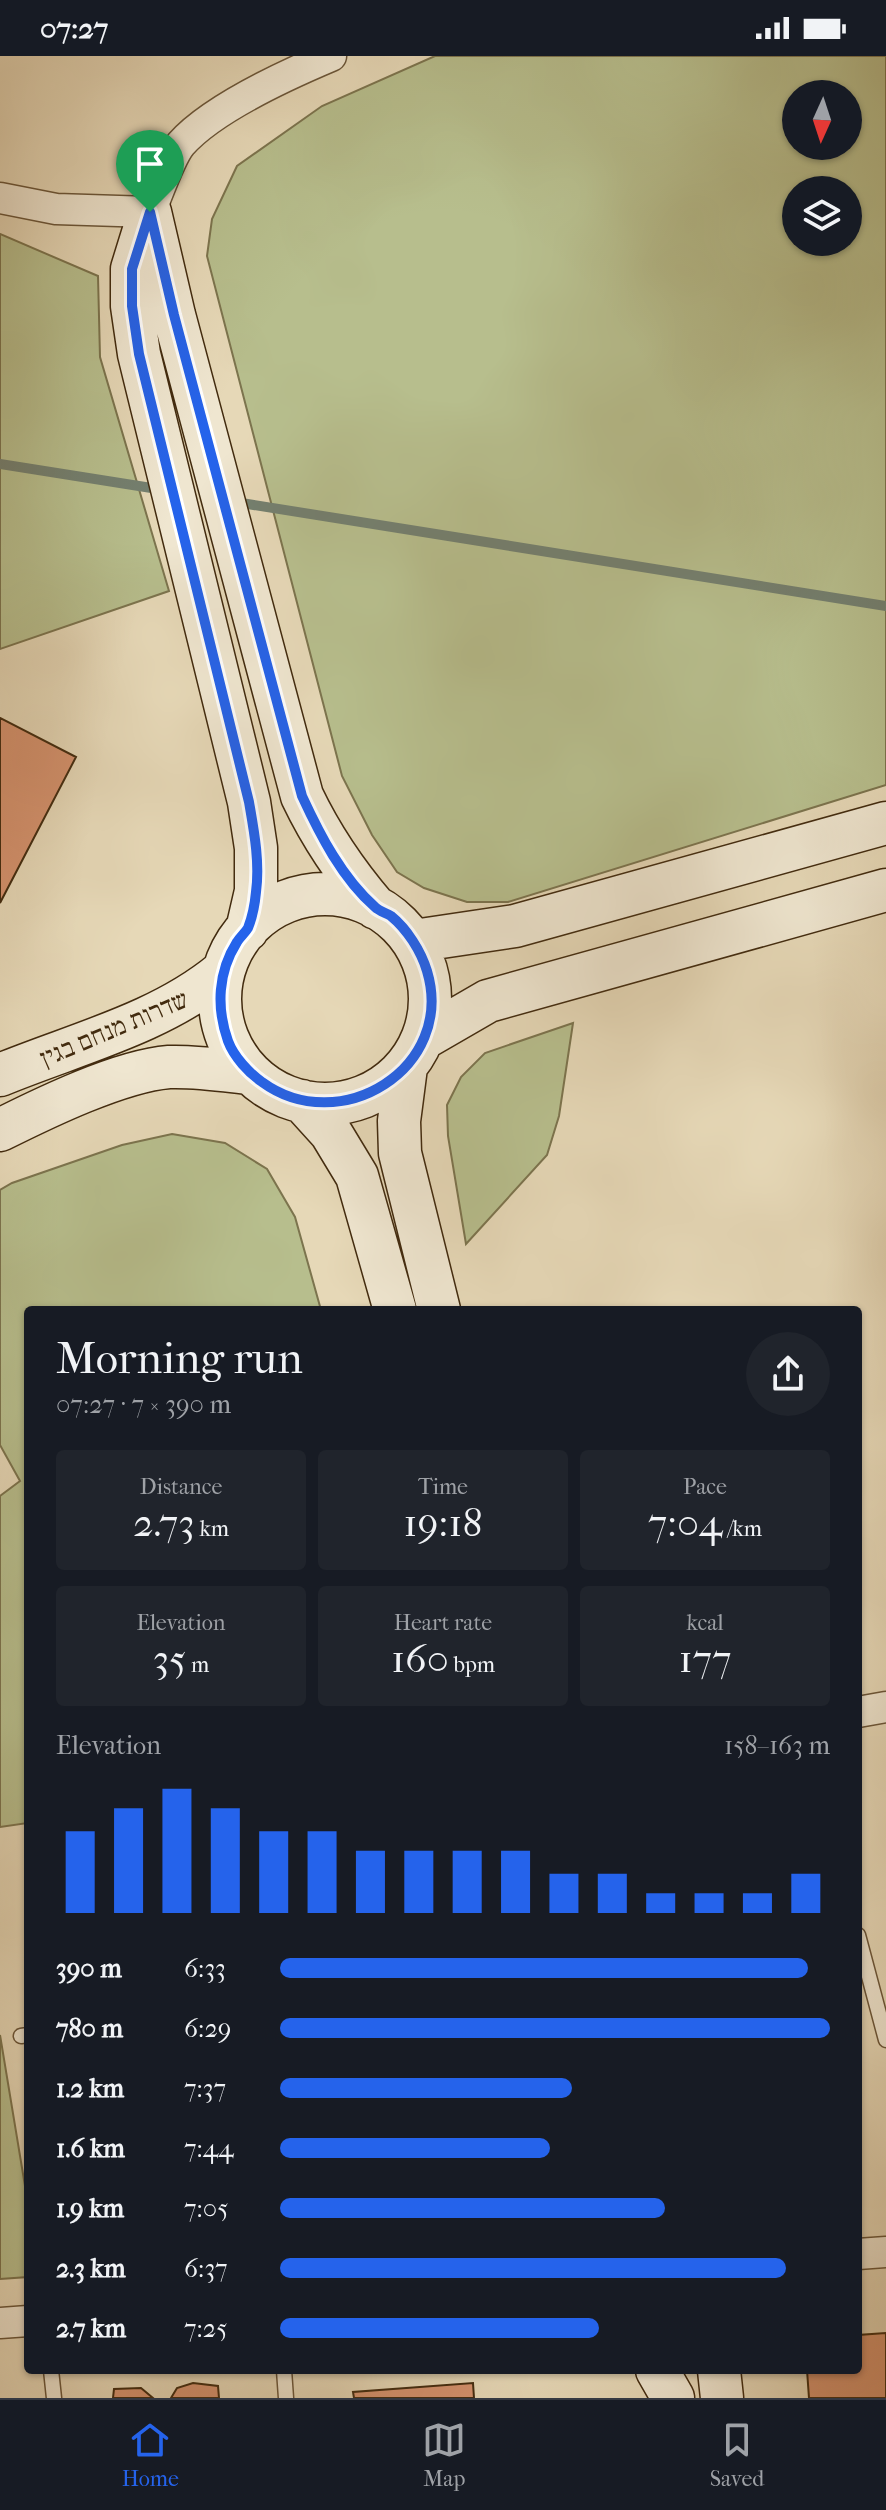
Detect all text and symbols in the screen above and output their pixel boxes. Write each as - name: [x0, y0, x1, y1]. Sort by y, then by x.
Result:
- text: 07:27: [40, 11, 108, 46]
- north arrow: [782, 80, 862, 160]
- map controls: [782, 80, 862, 256]
- pin: [116, 130, 184, 212]
- icon: arrive: [128, 142, 172, 186]
- button: layers: [782, 176, 862, 256]
- street label: שדרות מנחם בגין: [35, 983, 193, 1074]
- button: share: [746, 1332, 830, 1416]
- text: Morning run: [56, 1333, 303, 1384]
- text: 07:27 · 7 × 390 m: [56, 1389, 231, 1420]
- text: Distance: [140, 1474, 222, 1500]
- text: Time: [418, 1474, 468, 1500]
- text: Pace: [683, 1474, 727, 1500]
- text: 2.73: [133, 1500, 195, 1546]
- text: 19:18: [403, 1500, 483, 1546]
- text: 7:04: [648, 1500, 722, 1546]
- text: km: [195, 1516, 229, 1542]
- text: /km: [722, 1516, 762, 1542]
- text: Elevation: [137, 1610, 225, 1636]
- text: Heart rate: [394, 1610, 492, 1636]
- text: kcal: [686, 1610, 724, 1636]
- text: 35: [153, 1636, 186, 1682]
- text: 160: [391, 1636, 449, 1682]
- text: 177: [679, 1636, 731, 1682]
- text: m: [186, 1652, 209, 1678]
- text: bpm: [449, 1652, 495, 1678]
- text: Elevation: [56, 1730, 161, 1761]
- text: 158–163 m: [724, 1730, 830, 1761]
- text: 390 m: [56, 1953, 122, 1984]
- text: 6:33: [184, 1953, 226, 1984]
- text: 780 m: [56, 2013, 123, 2044]
- text: 6:29: [184, 2013, 231, 2044]
- text: 1.2 km: [56, 2073, 124, 2104]
- text: 7:37: [184, 2073, 226, 2104]
- text: 1.6 km: [56, 2133, 125, 2164]
- text: 7:44: [184, 2133, 234, 2164]
- text: 1.9 km: [56, 2193, 124, 2224]
- text: 7:05: [184, 2193, 228, 2224]
- text: 2.3 km: [56, 2253, 126, 2284]
- text: 6:37: [184, 2253, 228, 2284]
- text: 2.7 km: [56, 2313, 126, 2344]
- text: 7:25: [184, 2313, 227, 2344]
- tab: Home: [122, 2418, 179, 2492]
- tab: Map: [422, 2418, 466, 2492]
- tab: Saved: [710, 2418, 764, 2492]

